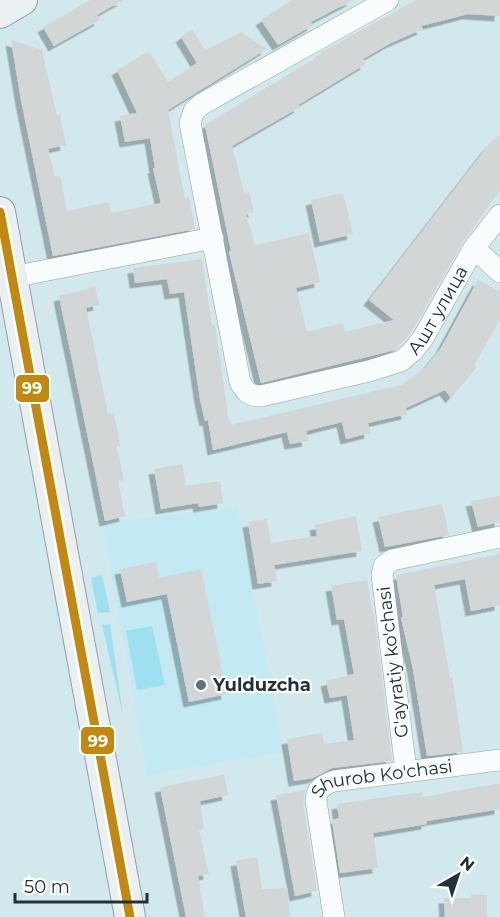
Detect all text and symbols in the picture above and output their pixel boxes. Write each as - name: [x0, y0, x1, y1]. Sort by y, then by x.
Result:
- street label: Ашт улица: [403, 262, 473, 359]
- line badge: 99: [15, 374, 50, 403]
- text: 99: [22, 379, 42, 398]
- street label: G'ayratiy ko'chasi: [373, 585, 413, 739]
- place label: Yulduzcha: [212, 674, 311, 696]
- marker: Yulduzcha: [194, 678, 208, 692]
- line badge: 99: [80, 726, 115, 755]
- text: 99: [88, 732, 108, 751]
- street label: Shurob Ko'chasi: [306, 755, 454, 802]
- north arrow: [428, 845, 488, 905]
- text: N: [456, 852, 478, 875]
- scale bar: [15, 866, 147, 904]
- text: 50 m: [24, 876, 70, 898]

